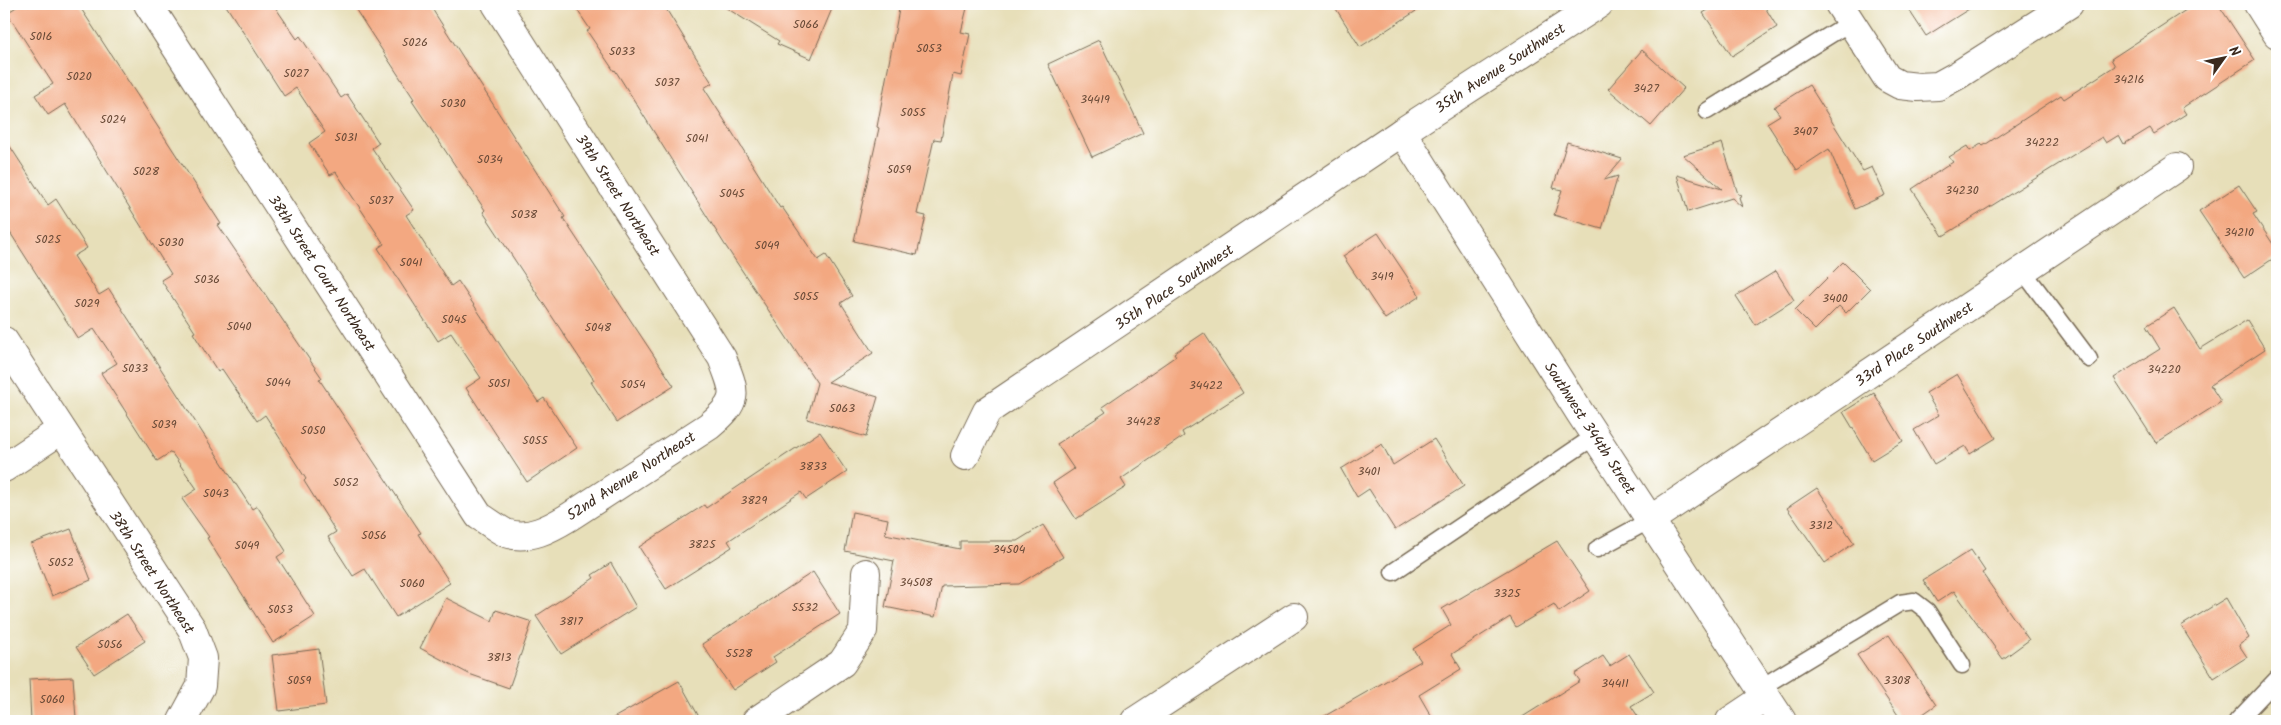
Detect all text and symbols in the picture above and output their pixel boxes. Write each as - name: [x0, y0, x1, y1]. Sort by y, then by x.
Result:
- house number: 5066: [793, 15, 819, 34]
- street label: 35th Avenue Southwest: [1430, 17, 1571, 120]
- house number: 5016: [30, 27, 52, 46]
- north arrow: [2198, 32, 2248, 82]
- house number: 5026: [402, 33, 428, 52]
- house number: 5053: [916, 39, 942, 58]
- house number: 5033: [609, 42, 635, 61]
- text: N: [2222, 42, 2246, 61]
- house number: 5027: [284, 64, 309, 83]
- house number: 5020: [66, 67, 92, 86]
- house number: 34216: [2114, 70, 2144, 89]
- house number: 5037: [655, 73, 680, 92]
- house number: 3427: [1633, 79, 1659, 98]
- house number: 34419: [1080, 90, 1110, 109]
- house number: 5030: [440, 94, 466, 113]
- house number: 5055: [900, 103, 927, 122]
- house number: 5024: [100, 110, 126, 129]
- house number: 3407: [1793, 122, 1818, 141]
- house number: 5031: [334, 128, 358, 147]
- house number: 5041: [686, 129, 709, 148]
- street label: 39th Street Northeast: [569, 130, 666, 262]
- house number: 34222: [2025, 133, 2059, 152]
- house number: 5034: [477, 150, 503, 169]
- house number: 5059: [887, 160, 912, 179]
- house number: 5028: [133, 162, 160, 181]
- house number: 34230: [1945, 181, 1979, 200]
- house number: 5045: [719, 184, 746, 203]
- street label: 38th Street Court Northeast: [261, 190, 381, 357]
- house number: 5037: [369, 191, 394, 210]
- house number: 5038: [511, 205, 538, 224]
- house number: 34210: [2224, 223, 2254, 242]
- house number: 5025: [35, 230, 62, 249]
- house number: 5030: [158, 233, 184, 252]
- house number: 5049: [755, 236, 780, 255]
- street label: 35th Place Southwest: [1110, 239, 1239, 337]
- house number: 5041: [400, 253, 423, 272]
- house number: 3419: [1370, 267, 1394, 286]
- house number: 5036: [194, 270, 220, 289]
- house number: 5055: [793, 287, 820, 306]
- house number: 3400: [1822, 289, 1848, 308]
- house number: 5029: [74, 294, 100, 313]
- street label: 33rd Place Southwest: [1850, 296, 1979, 394]
- house number: 5045: [441, 310, 468, 329]
- house number: 5040: [226, 317, 252, 336]
- house number: 5048: [585, 318, 612, 337]
- street label: Southwest 344th Street: [1537, 357, 1641, 500]
- house number: 5033: [122, 359, 148, 378]
- house number: 34220: [2147, 360, 2181, 379]
- house number: 5044: [265, 373, 291, 392]
- house number: 5051: [488, 374, 511, 393]
- house number: 5054: [620, 375, 646, 394]
- house number: 34422: [1189, 376, 1223, 395]
- house number: 5063: [829, 399, 855, 418]
- house number: 34428: [1126, 412, 1161, 431]
- house number: 5039: [151, 415, 177, 434]
- house number: 5050: [301, 421, 325, 440]
- street label: 52nd Avenue Northeast: [562, 426, 701, 528]
- house number: 5055: [522, 431, 549, 450]
- house number: 3833: [799, 457, 827, 476]
- house number: 3401: [1357, 462, 1381, 481]
- house number: 5052: [333, 473, 359, 492]
- house number: 5043: [203, 484, 229, 503]
- house number: 3829: [741, 491, 768, 510]
- street label: 38th Street Northeast: [102, 506, 200, 639]
- house number: 3312: [1809, 516, 1833, 535]
- house number: 5056: [361, 526, 387, 545]
- house number: 3825: [688, 535, 717, 554]
- house number: 5049: [235, 536, 260, 555]
- house number: 34504: [993, 540, 1026, 559]
- house number: 5052: [48, 553, 74, 572]
- house number: 34508: [899, 573, 933, 592]
- house number: 5060: [399, 574, 425, 593]
- house number: 3325: [1493, 584, 1522, 603]
- house number: 5532: [792, 598, 818, 617]
- house number: 5053: [267, 600, 293, 619]
- house number: 3817: [559, 612, 583, 631]
- house number: 5056: [97, 635, 123, 654]
- house number: 5528: [725, 644, 753, 663]
- house number: 3813: [487, 648, 511, 667]
- house number: 5059: [287, 671, 312, 690]
- house number: 3308: [1884, 671, 1911, 690]
- house number: 34411: [1601, 674, 1629, 693]
- house number: 5060: [39, 690, 65, 709]

